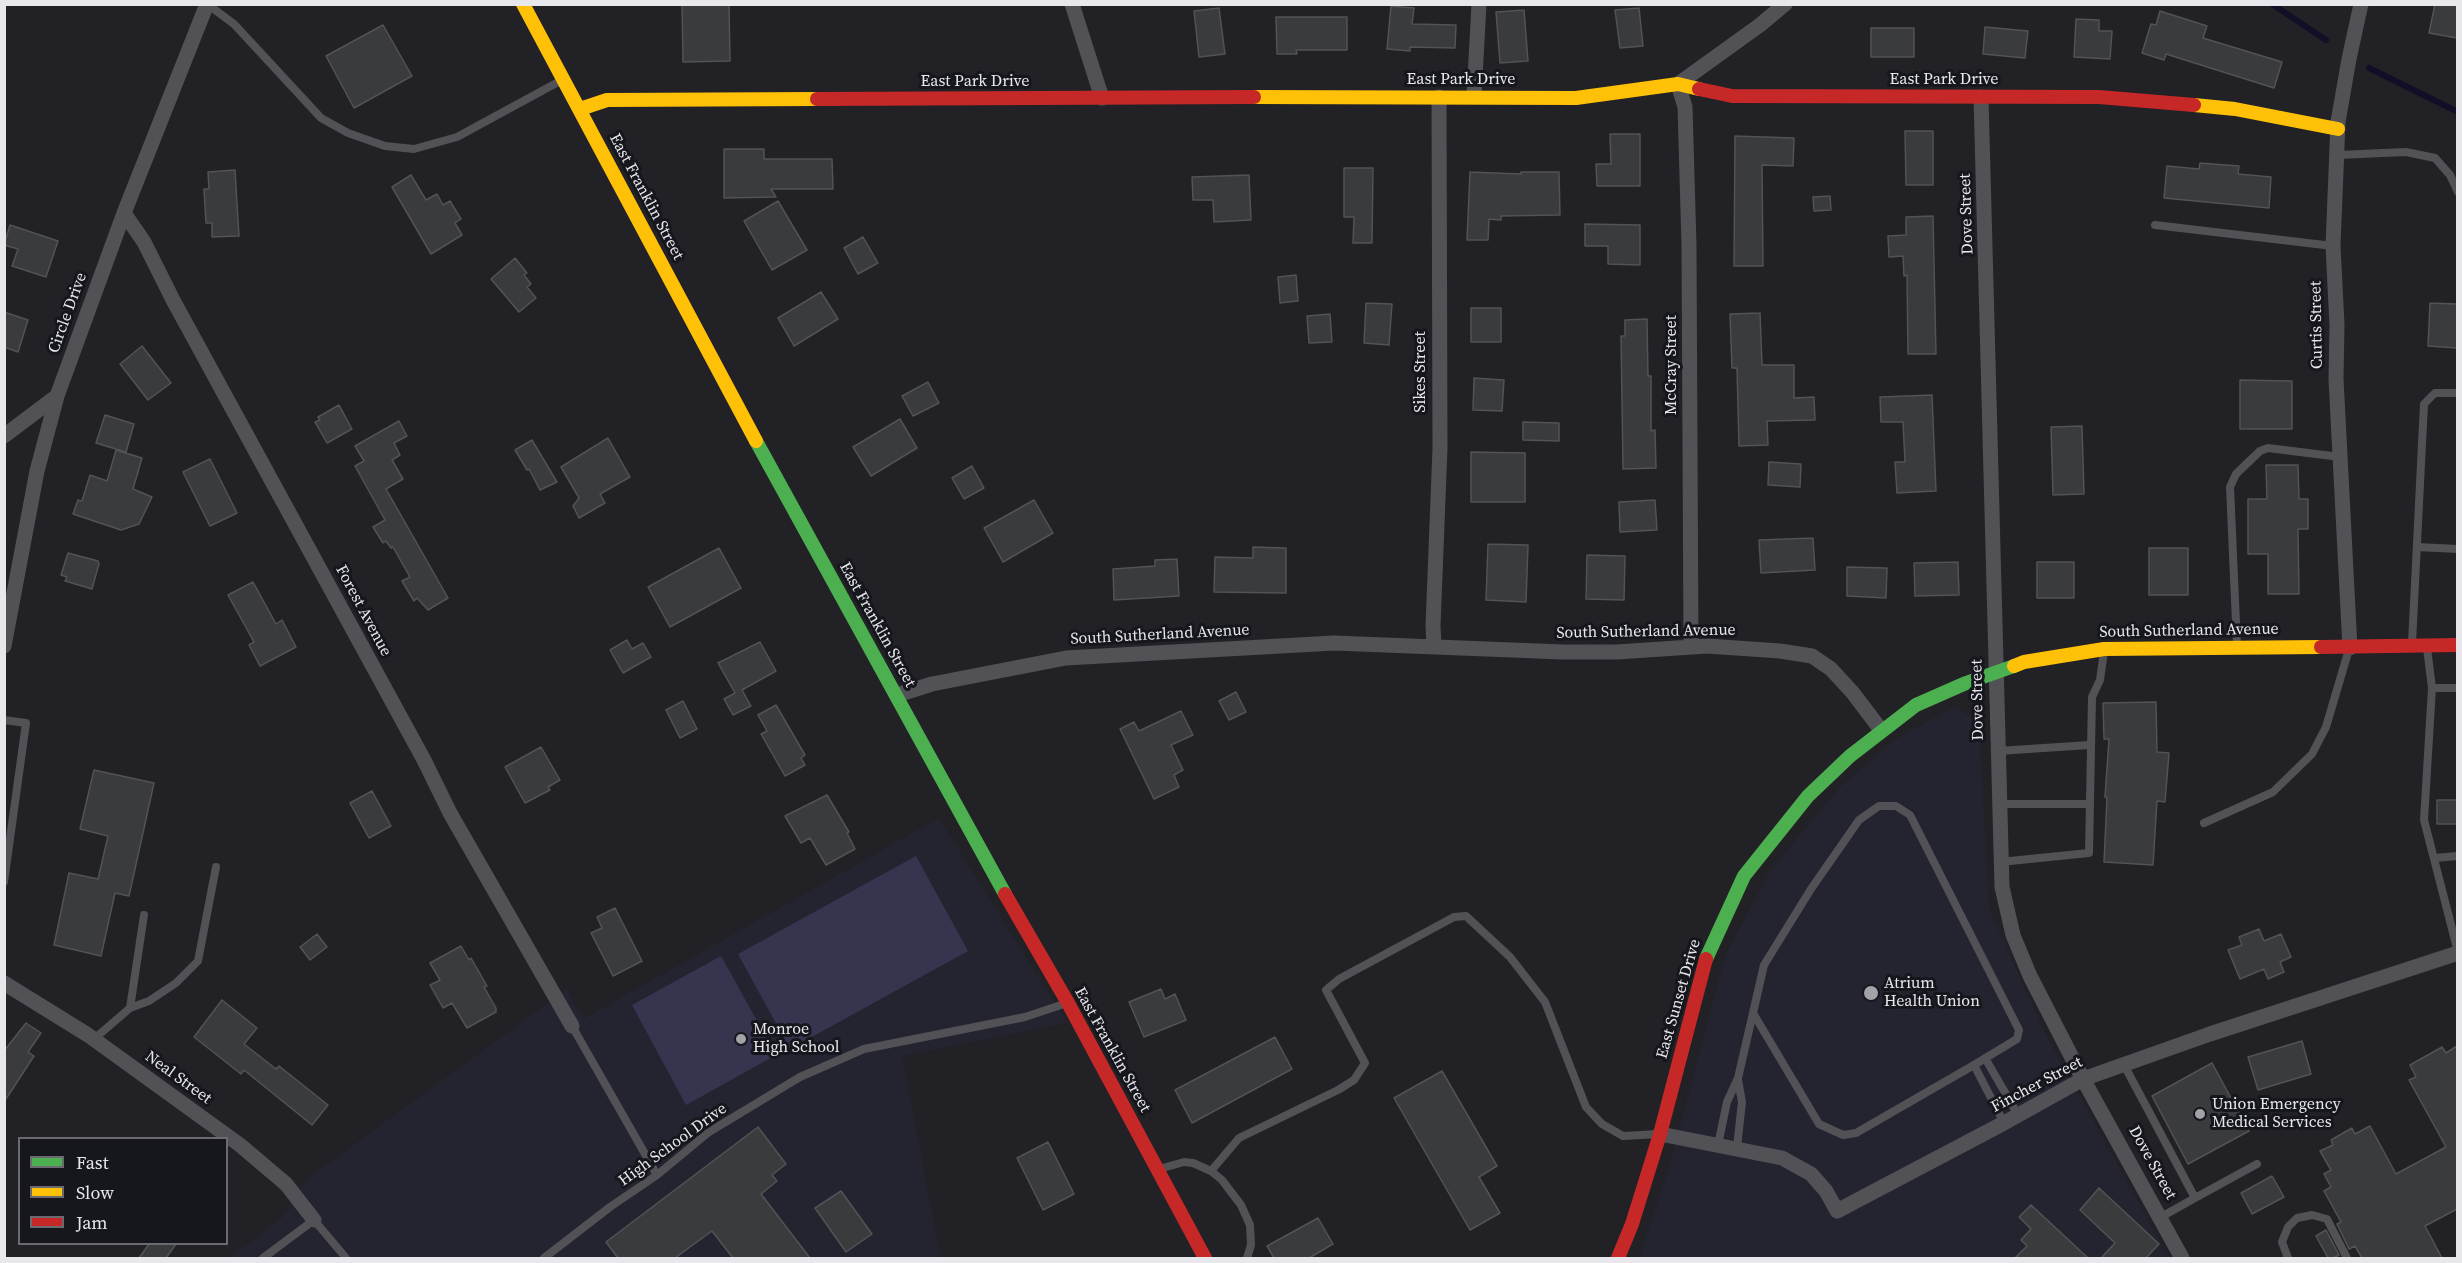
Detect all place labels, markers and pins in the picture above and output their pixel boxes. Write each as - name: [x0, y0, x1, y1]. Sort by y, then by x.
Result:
- place label: Atrium Health Union: [1884, 974, 1980, 1012]
- marker: Atrium Health Union: [1862, 984, 1880, 1002]
- place label: Monroe High School: [753, 1020, 839, 1058]
- marker: Monroe High School: [734, 1032, 748, 1046]
- place label: Union Emergency Medical Services: [2212, 1095, 2341, 1133]
- marker: Union Emergency Medical Services: [2193, 1107, 2207, 1121]

